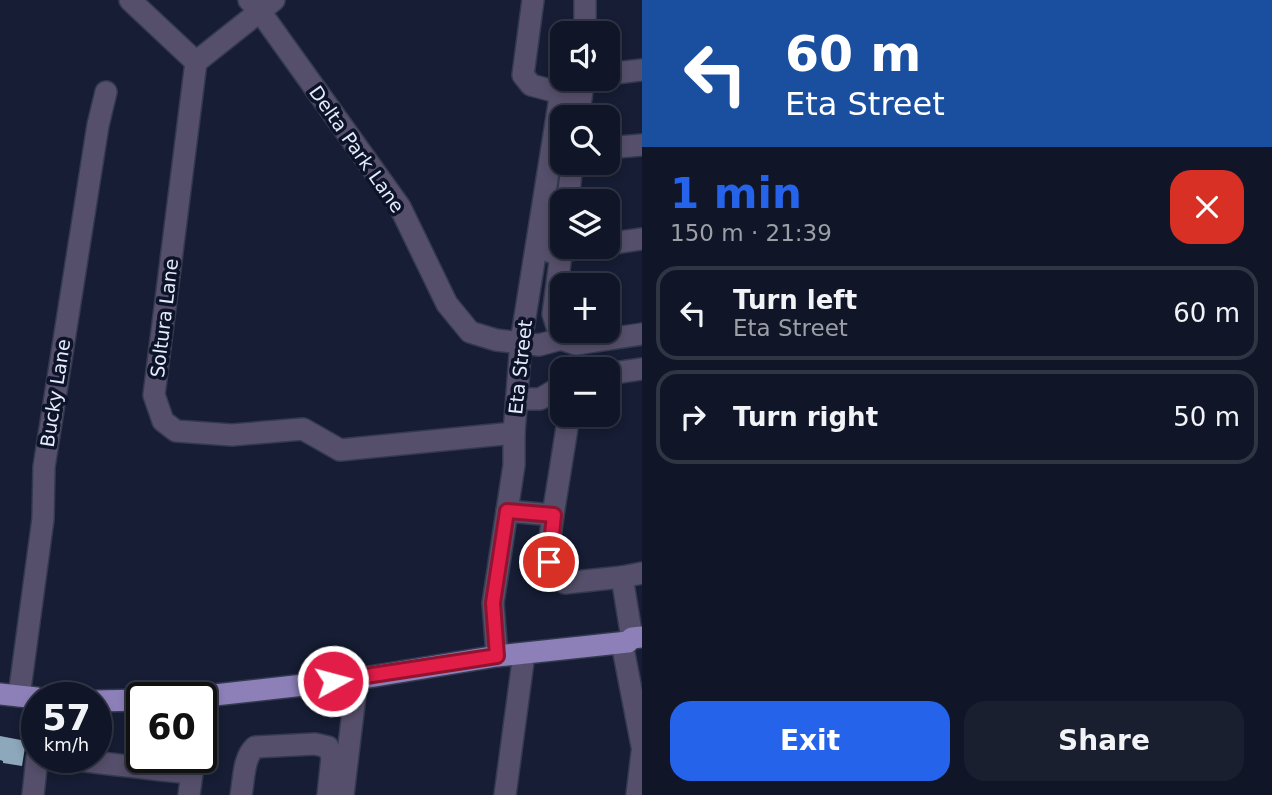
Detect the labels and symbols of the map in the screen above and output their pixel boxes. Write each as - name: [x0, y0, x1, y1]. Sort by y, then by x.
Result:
- street label: Delta Park Lane: [305, 81, 409, 217]
- street label: Soltura Lane: [146, 257, 182, 379]
- street label: Eta Street: [504, 319, 536, 415]
- street label: Bucky Lane: [36, 337, 74, 449]
- pin: [519, 532, 579, 592]
- position arrow: [296, 644, 370, 718]
- speed limit sign: 60: [126, 682, 217, 773]

